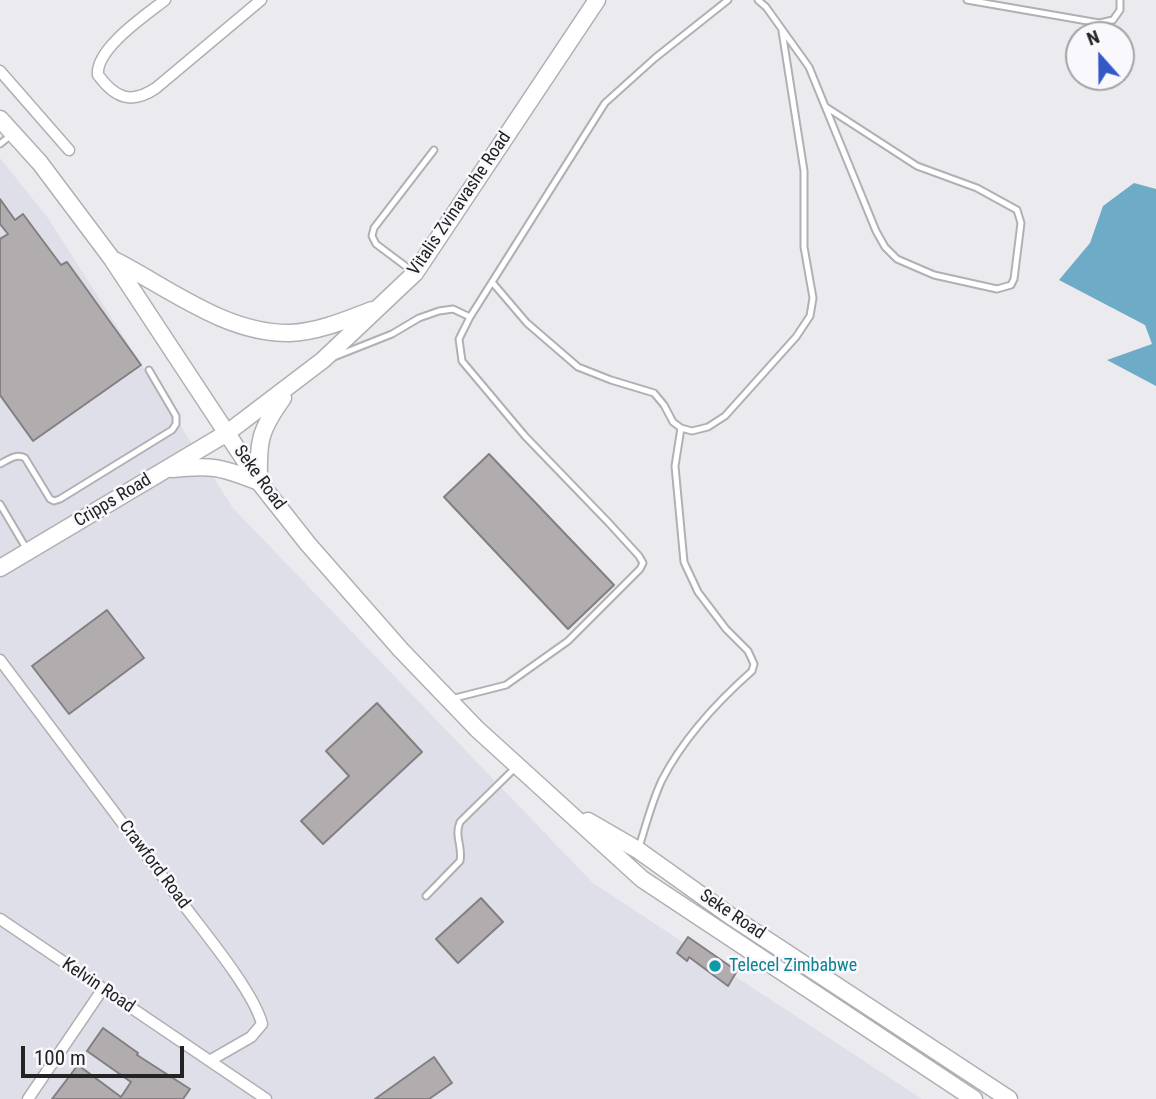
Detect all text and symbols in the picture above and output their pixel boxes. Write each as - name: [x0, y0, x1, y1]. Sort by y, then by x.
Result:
- north arrow: [1065, 21, 1135, 91]
- text: N: [1083, 25, 1103, 51]
- street label: Vitalis Zvinavashe Road: [404, 128, 516, 280]
- street label: Seke Road: [228, 442, 290, 514]
- street label: Cripps Road: [71, 470, 155, 532]
- street label: Crawford Road: [114, 817, 194, 913]
- street label: Seke Road: [695, 885, 769, 945]
- street label: Kelvin Road: [58, 954, 138, 1018]
- place label: Telecel Zimbabwe: [729, 955, 857, 977]
- marker: Telecel Zimbabwe: [707, 958, 723, 974]
- scale bar: [24, 1032, 187, 1076]
- text: 100 m: [34, 1046, 86, 1070]

